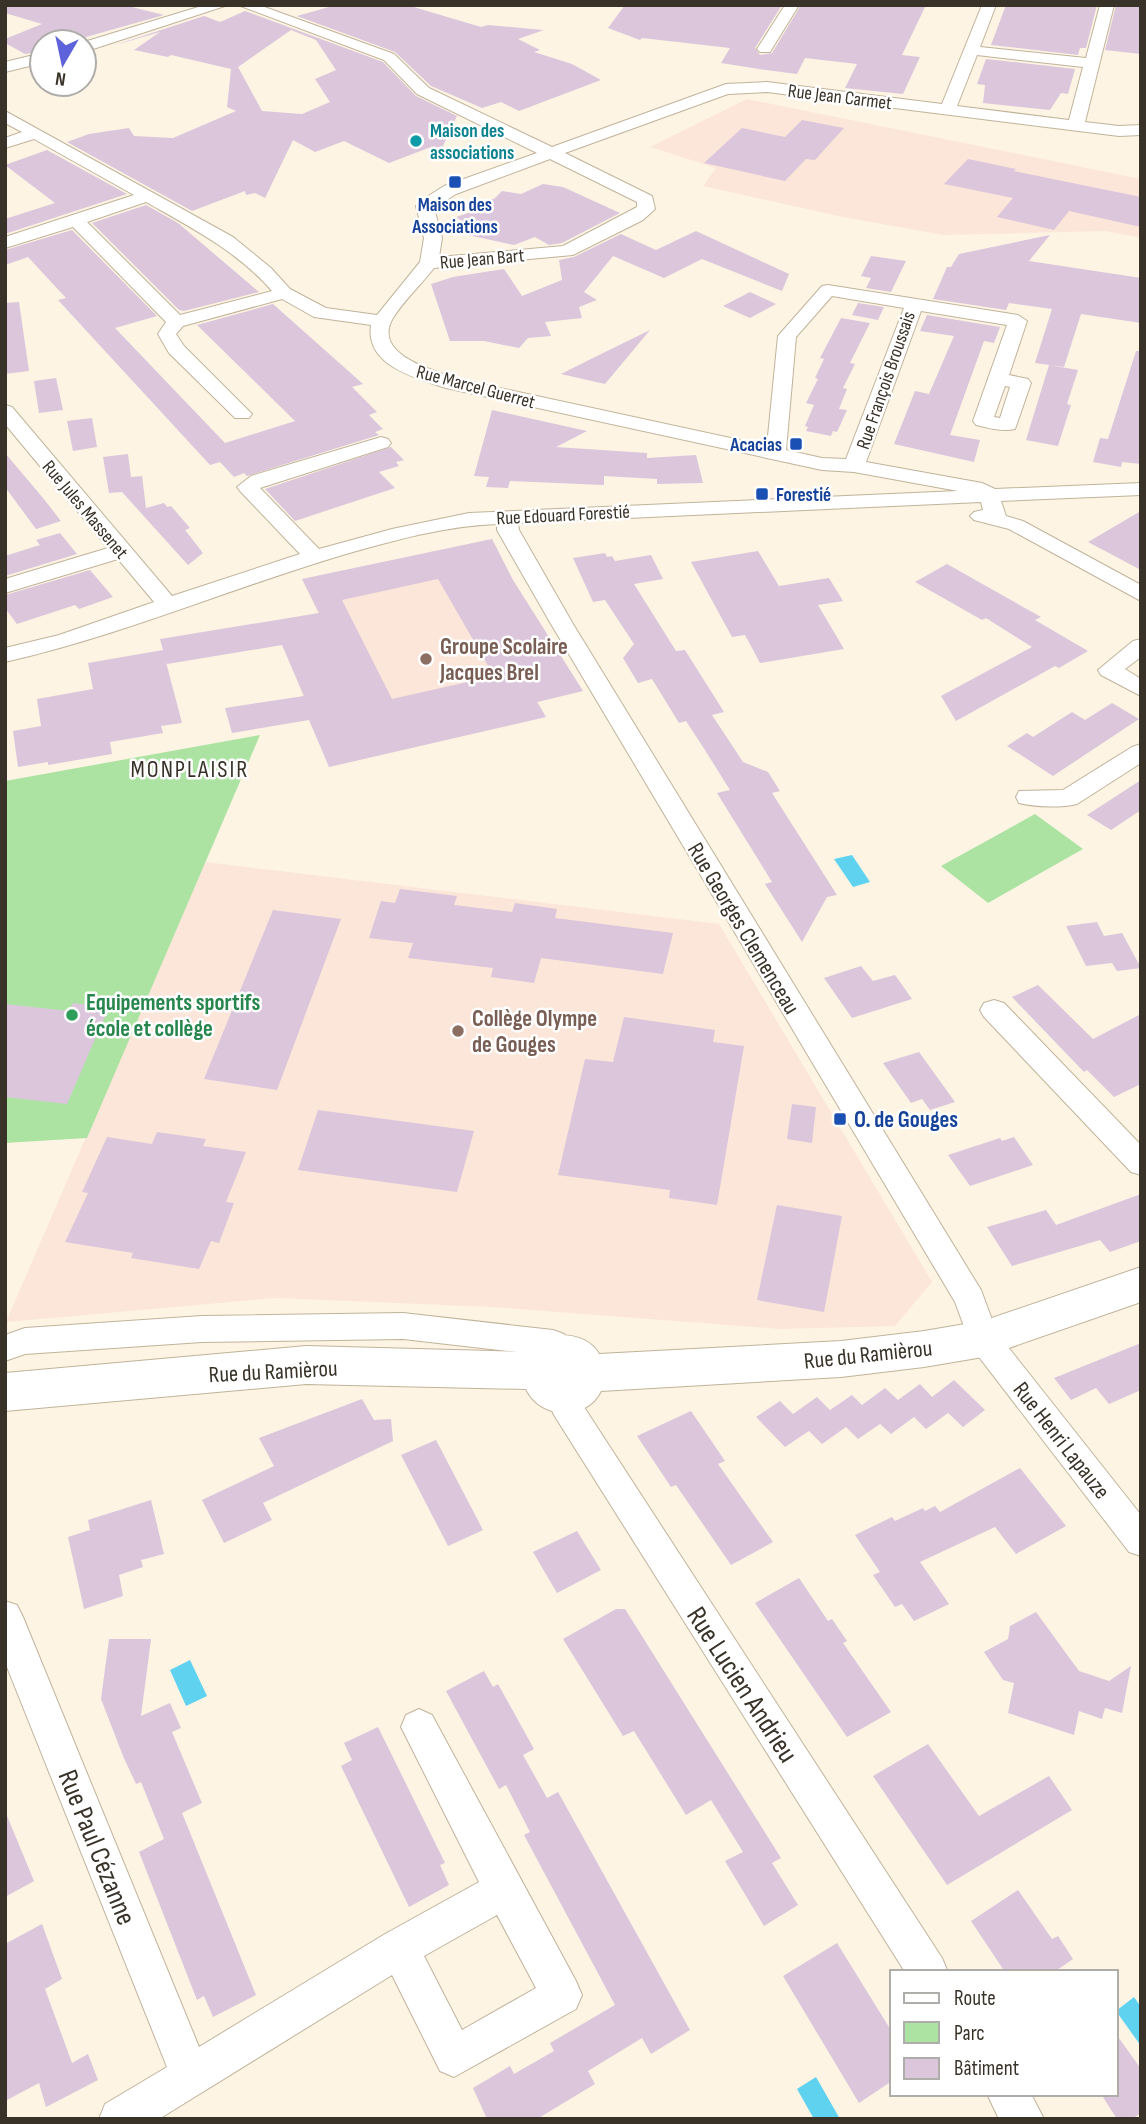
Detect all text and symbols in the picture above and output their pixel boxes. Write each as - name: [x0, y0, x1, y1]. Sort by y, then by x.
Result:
- north arrow: [28, 28, 98, 98]
- text: N: [54, 66, 67, 90]
- street label: Rue Jean Carmet: [786, 80, 893, 115]
- place label: Maison des associations: [430, 120, 514, 165]
- marker: Maison des associations: [408, 133, 424, 149]
- marker: Maison des Associations: [447, 174, 463, 190]
- place label: Maison des Associations: [411, 194, 498, 239]
- street label: Rue Jean Bart: [439, 244, 526, 275]
- street label: Rue François Broussais: [852, 308, 921, 453]
- street label: Rue Marcel Guerret: [414, 361, 538, 414]
- place label: Acacias: [729, 434, 782, 457]
- marker: Acacias: [788, 436, 804, 452]
- street label: Rue Jules Massenet: [37, 456, 133, 564]
- place label: Forestié: [776, 484, 831, 507]
- marker: Forestié: [754, 486, 770, 502]
- street label: Rue Edouard Forestié: [496, 501, 630, 530]
- place label: Groupe Scolaire Jacques Brel: [439, 633, 568, 687]
- marker: Groupe Scolaire Jacques Brel: [418, 651, 434, 667]
- district label: MONPLAISIR: [131, 755, 249, 784]
- street label: Rue Georges Clemenceau: [681, 838, 805, 1019]
- place label: Equipements sportifs école et collège: [86, 989, 261, 1043]
- place label: Collège Olympe de Gouges: [472, 1005, 597, 1059]
- marker: Equipements sportifs école et collège: [64, 1007, 80, 1023]
- marker: Collège Olympe de Gouges: [450, 1023, 466, 1039]
- place label: O. de Gouges: [854, 1106, 958, 1134]
- marker: O. de Gouges: [832, 1111, 848, 1127]
- street label: Rue du Ramièrou: [803, 1334, 934, 1376]
- street label: Rue du Ramièrou: [208, 1355, 338, 1389]
- street label: Rue Henri Lapauze: [1007, 1376, 1116, 1505]
- street label: Rue Lucien Andrieu: [679, 1601, 804, 1769]
- street label: Rue Paul Cézanne: [50, 1765, 143, 1930]
- legend: [890, 1970, 1118, 2096]
- text: Route: [954, 1986, 996, 2011]
- text: Parc: [954, 2021, 985, 2046]
- text: Bâtiment: [954, 2056, 1019, 2081]

